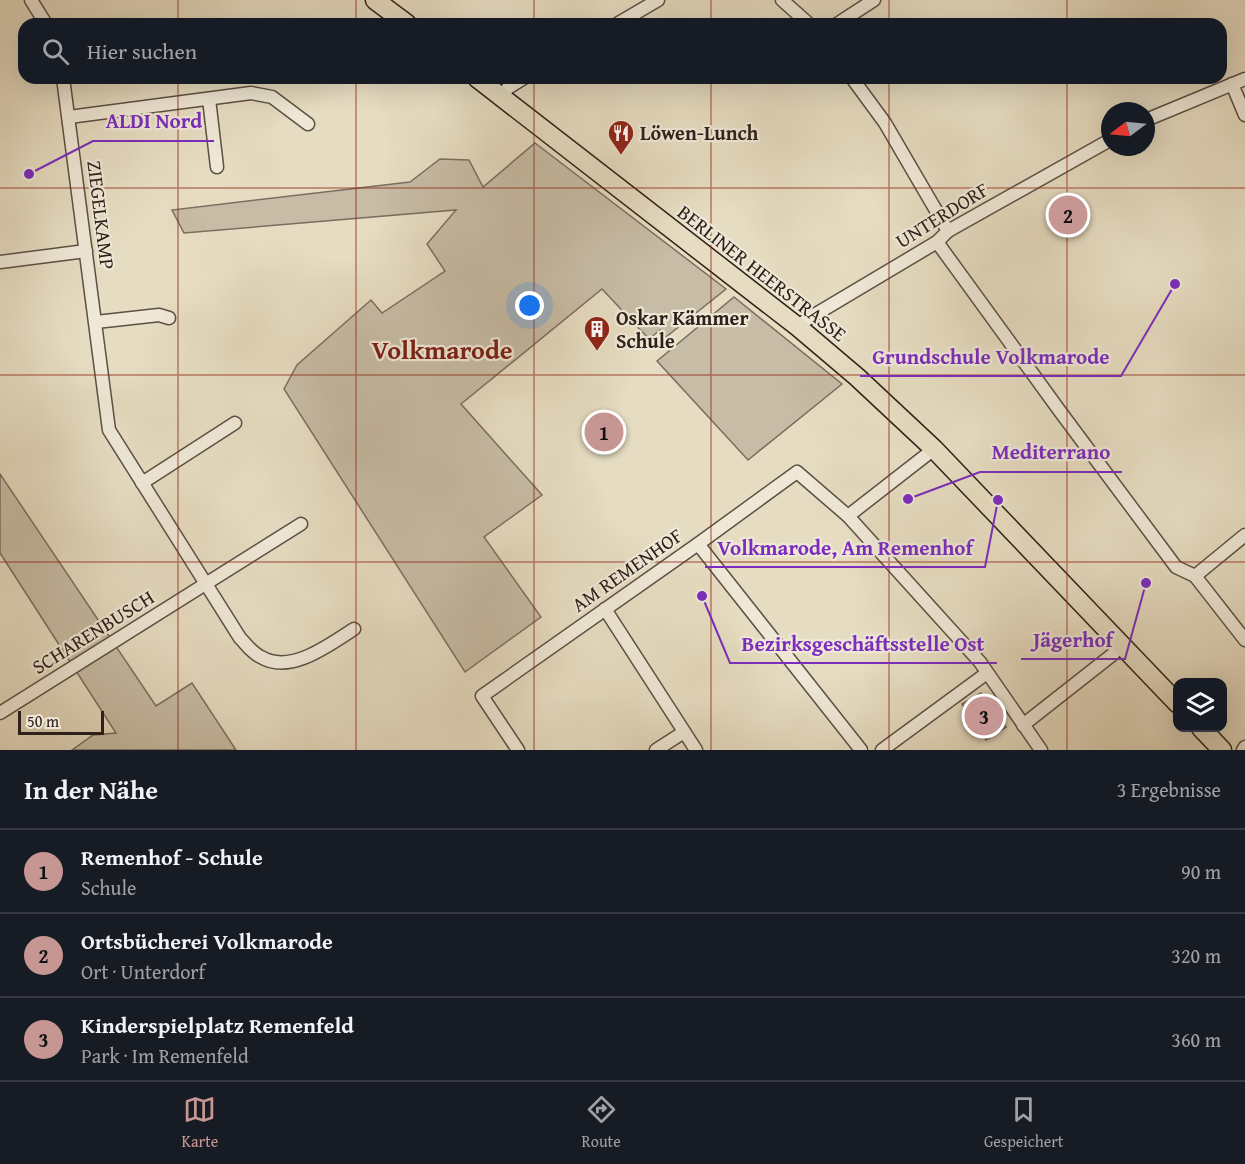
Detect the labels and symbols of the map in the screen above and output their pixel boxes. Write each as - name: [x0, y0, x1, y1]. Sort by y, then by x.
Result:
- callout: ALDI Nord: [93, 102, 214, 141]
- north arrow: [1101, 102, 1155, 156]
- text: ALDI Nord: [106, 105, 202, 136]
- restaurant icon: Löwen-Lunch: [606, 118, 636, 156]
- place label: Löwen-Lunch: [640, 118, 759, 147]
- street label: ZIEGELKAMP: [80, 159, 123, 271]
- street label: UNTERDORF: [890, 175, 994, 255]
- pin: 2: [1048, 192, 1088, 238]
- street label: BERLINER HEERSTRASSE: [672, 197, 853, 348]
- your location: [515, 291, 544, 320]
- place label: Oskar Kämmer Schule: [616, 303, 749, 355]
- building icon: Oskar Kämmer Schule: [582, 314, 612, 352]
- district label: Volkmarode: [371, 330, 513, 369]
- callout: Grundschule Volkmarode: [860, 337, 1121, 376]
- text: Grundschule Volkmarode: [872, 341, 1110, 372]
- pin: 1: [584, 410, 624, 454]
- callout: Mediterrano: [980, 433, 1122, 472]
- text: Mediterrano: [992, 436, 1110, 467]
- street label: AM REMENHOF: [565, 521, 688, 619]
- callout: Volkmarode, Am Remenhof: [705, 528, 985, 567]
- text: Volkmarode, Am Remenhof: [717, 532, 975, 563]
- street label: SCHARENBUSCH: [26, 582, 159, 681]
- callout: Jägerhof: [1021, 620, 1125, 659]
- callout: Bezirksgeschäftsstelle Ost: [730, 624, 997, 663]
- text: Jägerhof: [1030, 624, 1116, 655]
- text: Bezirksgeschäftsstelle Ost: [741, 628, 985, 659]
- pin: 3: [964, 694, 1004, 738]
- scale bar: [18, 708, 104, 736]

